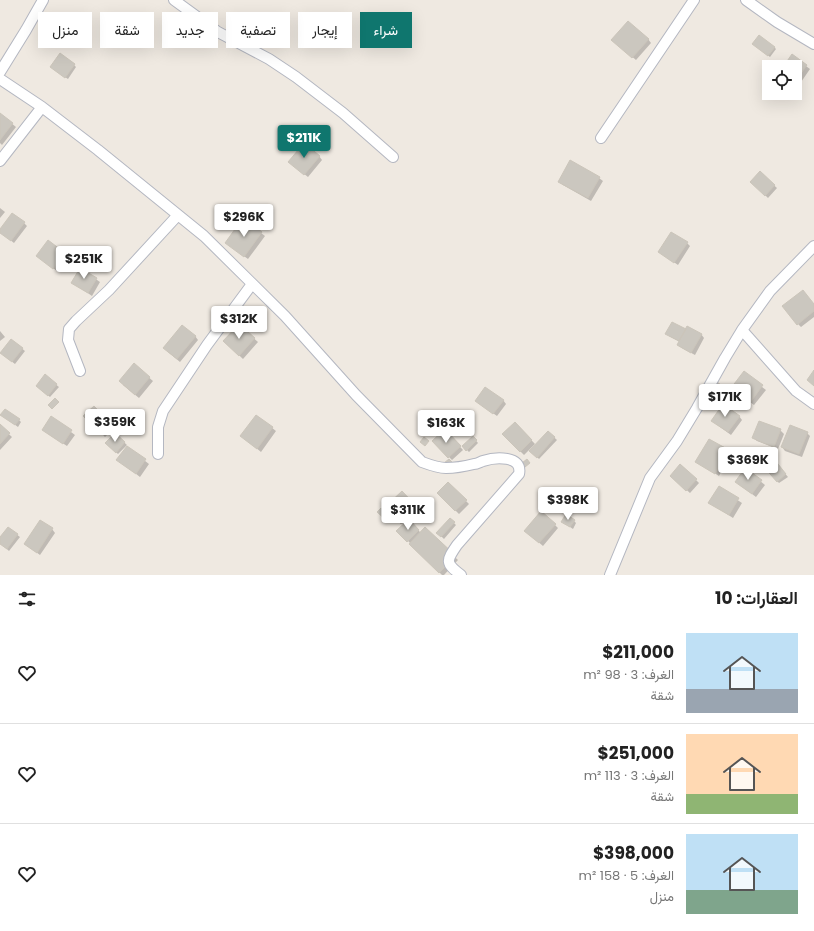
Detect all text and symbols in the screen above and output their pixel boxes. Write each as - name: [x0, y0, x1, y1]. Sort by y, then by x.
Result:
- chip: منزل: [38, 12, 92, 48]
- chip: شقة: [100, 12, 154, 48]
- chip: جديد: [162, 12, 218, 48]
- chip: تصفية: [226, 12, 290, 48]
- chip: إيجار: [298, 12, 352, 48]
- chip: شراء: [360, 12, 412, 48]
- map controls: [762, 60, 802, 100]
- button: locate: [762, 60, 802, 100]
- pin: $211K: [276, 125, 332, 159]
- text: $211K: [287, 128, 321, 147]
- pin: $296K: [216, 204, 272, 238]
- text: $296K: [223, 207, 265, 226]
- pin: $251K: [56, 246, 112, 280]
- text: $251K: [65, 249, 103, 268]
- pin: $312K: [211, 306, 267, 340]
- text: $312K: [220, 309, 258, 328]
- pin: $171K: [697, 384, 753, 418]
- text: $171K: [708, 387, 742, 406]
- pin: $359K: [87, 409, 143, 443]
- pin: $163K: [418, 410, 474, 444]
- text: $359K: [94, 412, 136, 431]
- text: $163K: [427, 413, 465, 432]
- pin: $369K: [720, 447, 776, 481]
- text: $369K: [727, 450, 769, 469]
- pin: $398K: [540, 487, 596, 521]
- text: $398K: [547, 490, 589, 509]
- pin: $311K: [380, 497, 436, 531]
- text: $311K: [390, 500, 426, 519]
- text: العقارات: 10: [715, 586, 798, 610]
- icon: filters: [16, 588, 38, 610]
- text: $211,000: [602, 640, 674, 664]
- icon: home: [718, 649, 766, 697]
- icon: heart: [16, 662, 38, 684]
- text: الغرف: 3 · 98 m²: [583, 665, 674, 684]
- text: شقة: [651, 686, 674, 705]
- text: $251,000: [598, 741, 674, 765]
- icon: home: [718, 750, 766, 798]
- icon: heart: [16, 763, 38, 785]
- text: الغرف: 3 · 113 m²: [584, 766, 674, 785]
- text: شقة: [651, 787, 674, 806]
- text: $398,000: [593, 841, 674, 865]
- icon: home: [718, 850, 766, 898]
- icon: heart: [16, 863, 38, 885]
- text: الغرف: 5 · 158 m²: [579, 866, 674, 885]
- text: منزل: [650, 887, 674, 906]

